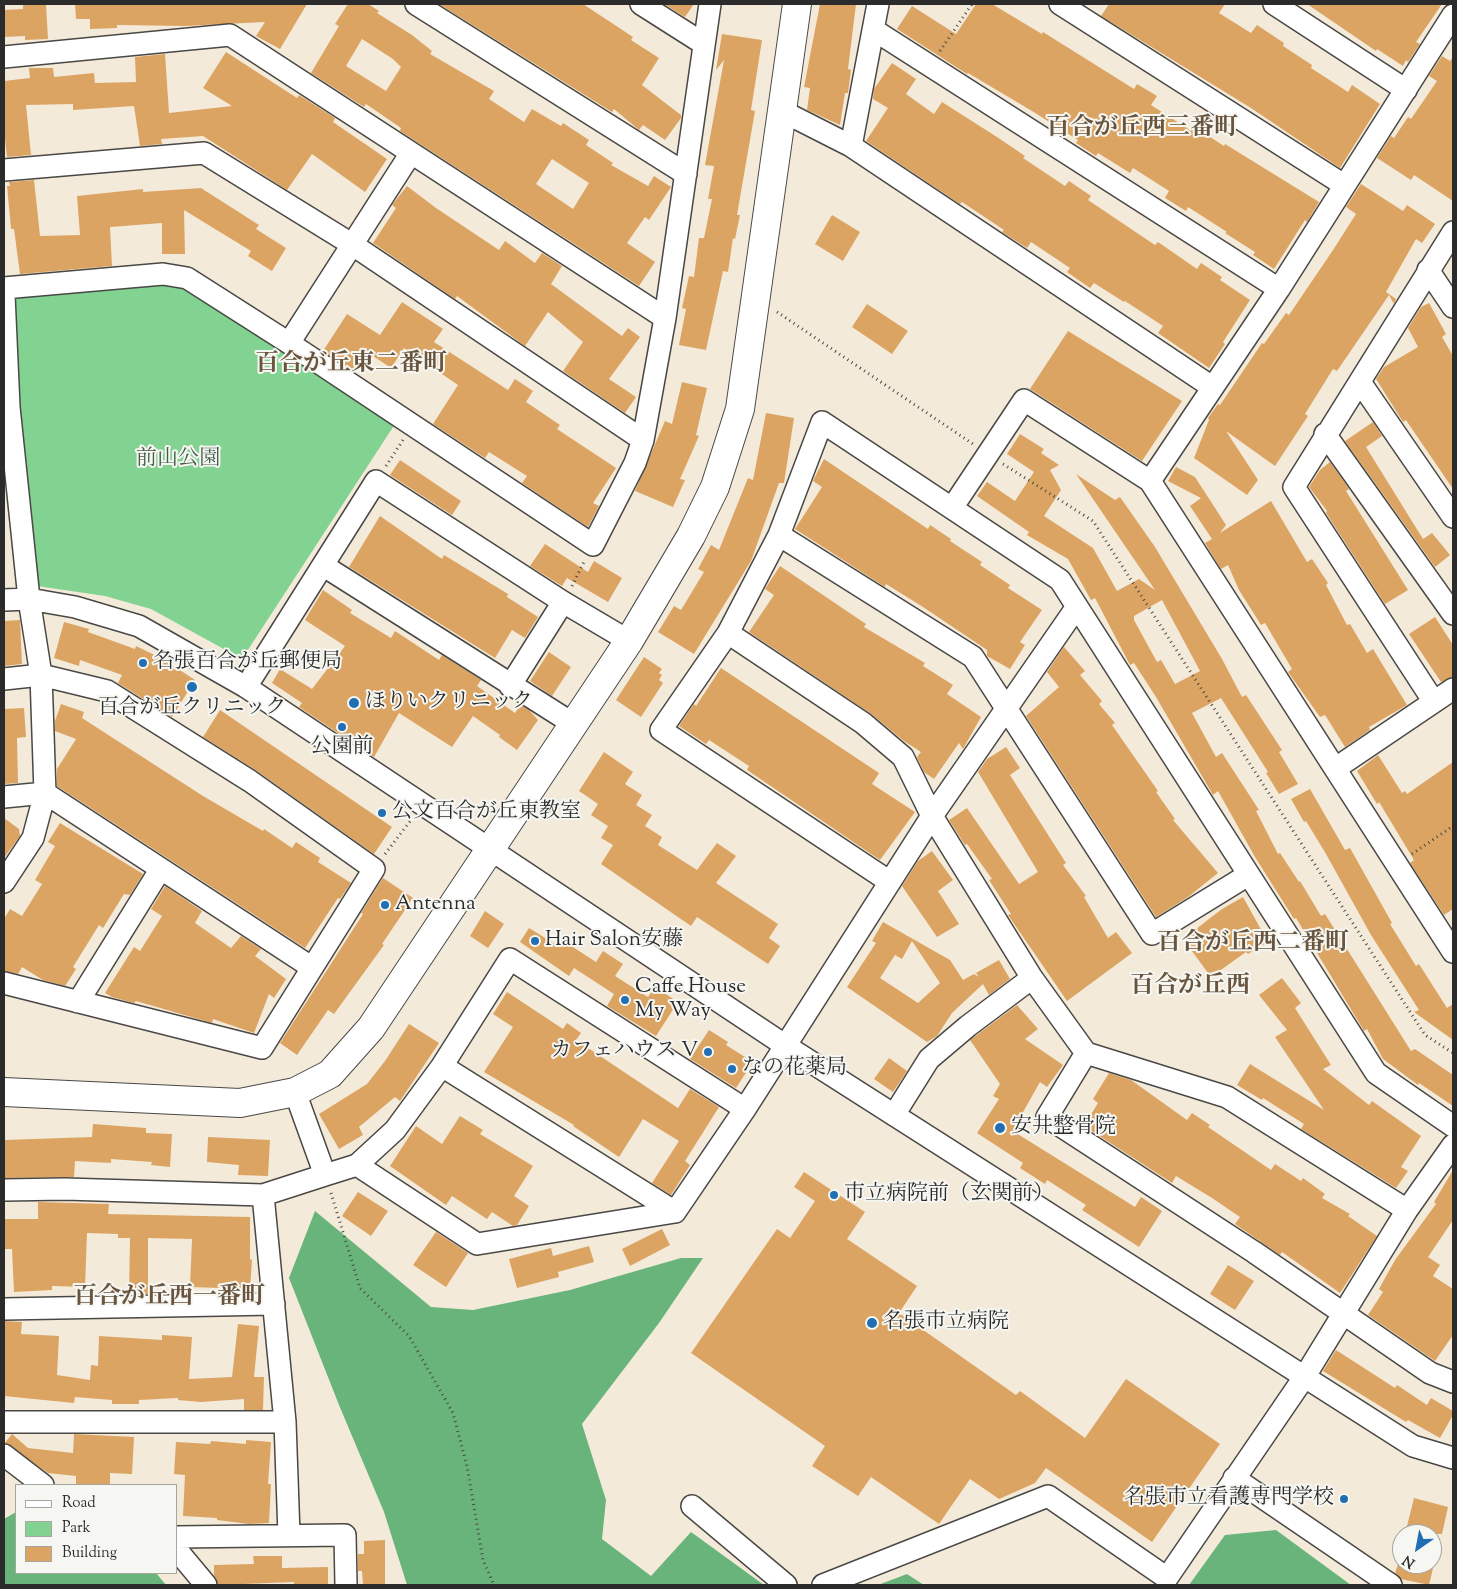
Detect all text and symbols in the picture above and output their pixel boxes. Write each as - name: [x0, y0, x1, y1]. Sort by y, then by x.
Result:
- district label: 百合が丘西三番町: [1046, 116, 1238, 144]
- district label: 百合が丘東二番町: [255, 352, 447, 380]
- park label: 前山公園: [136, 447, 220, 473]
- place label: 名張百合が丘郵便局: [153, 650, 342, 676]
- marker: 名張百合が丘郵便局: [137, 657, 149, 669]
- marker: 百合が丘クリニック: [185, 680, 199, 694]
- place label: ほりいクリニック: [365, 690, 533, 716]
- place label: 百合が丘クリニック: [98, 696, 286, 722]
- marker: ほりいクリニック: [347, 696, 361, 710]
- marker: 公園前: [336, 721, 348, 733]
- place label: 公園前: [311, 735, 373, 761]
- place label: 公文百合が丘東教室: [392, 800, 581, 826]
- marker: 公文百合が丘東教室: [376, 807, 388, 819]
- place label: Antenna: [395, 892, 476, 918]
- marker: Antenna: [379, 899, 391, 911]
- place label: Hair Salon安藤: [545, 928, 683, 954]
- district label: 百合が丘西二番町: [1157, 931, 1349, 959]
- marker: Hair Salon安藤: [529, 935, 541, 947]
- district label: 百合が丘西: [1130, 974, 1250, 1002]
- place label: Caffe House My Way: [635, 975, 746, 1025]
- marker: Caffe House My Way: [619, 994, 631, 1006]
- place label: カフェハウス V: [551, 1039, 698, 1065]
- marker: カフェハウス V: [702, 1046, 714, 1058]
- place label: なの花薬局: [742, 1056, 847, 1082]
- marker: なの花薬局: [726, 1063, 738, 1075]
- place label: 安井整骨院: [1011, 1115, 1116, 1141]
- marker: 安井整骨院: [993, 1121, 1007, 1135]
- place label: 市立病院前（玄関前）: [844, 1182, 1054, 1208]
- marker: 市立病院前（玄関前）: [828, 1189, 840, 1201]
- district label: 百合が丘西一番町: [73, 1285, 265, 1313]
- place label: 名張市立病院: [883, 1310, 1009, 1336]
- marker: 名張市立病院: [865, 1316, 879, 1330]
- legend: [15, 1484, 178, 1574]
- place label: 名張市立看護専門学校: [1124, 1486, 1334, 1512]
- text: Road: [62, 1493, 96, 1514]
- marker: 名張市立看護専門学校: [1338, 1493, 1350, 1505]
- text: Park: [62, 1518, 91, 1539]
- north arrow: [1392, 1524, 1442, 1574]
- text: Building: [62, 1543, 117, 1564]
- text: N: [1399, 1549, 1420, 1572]

